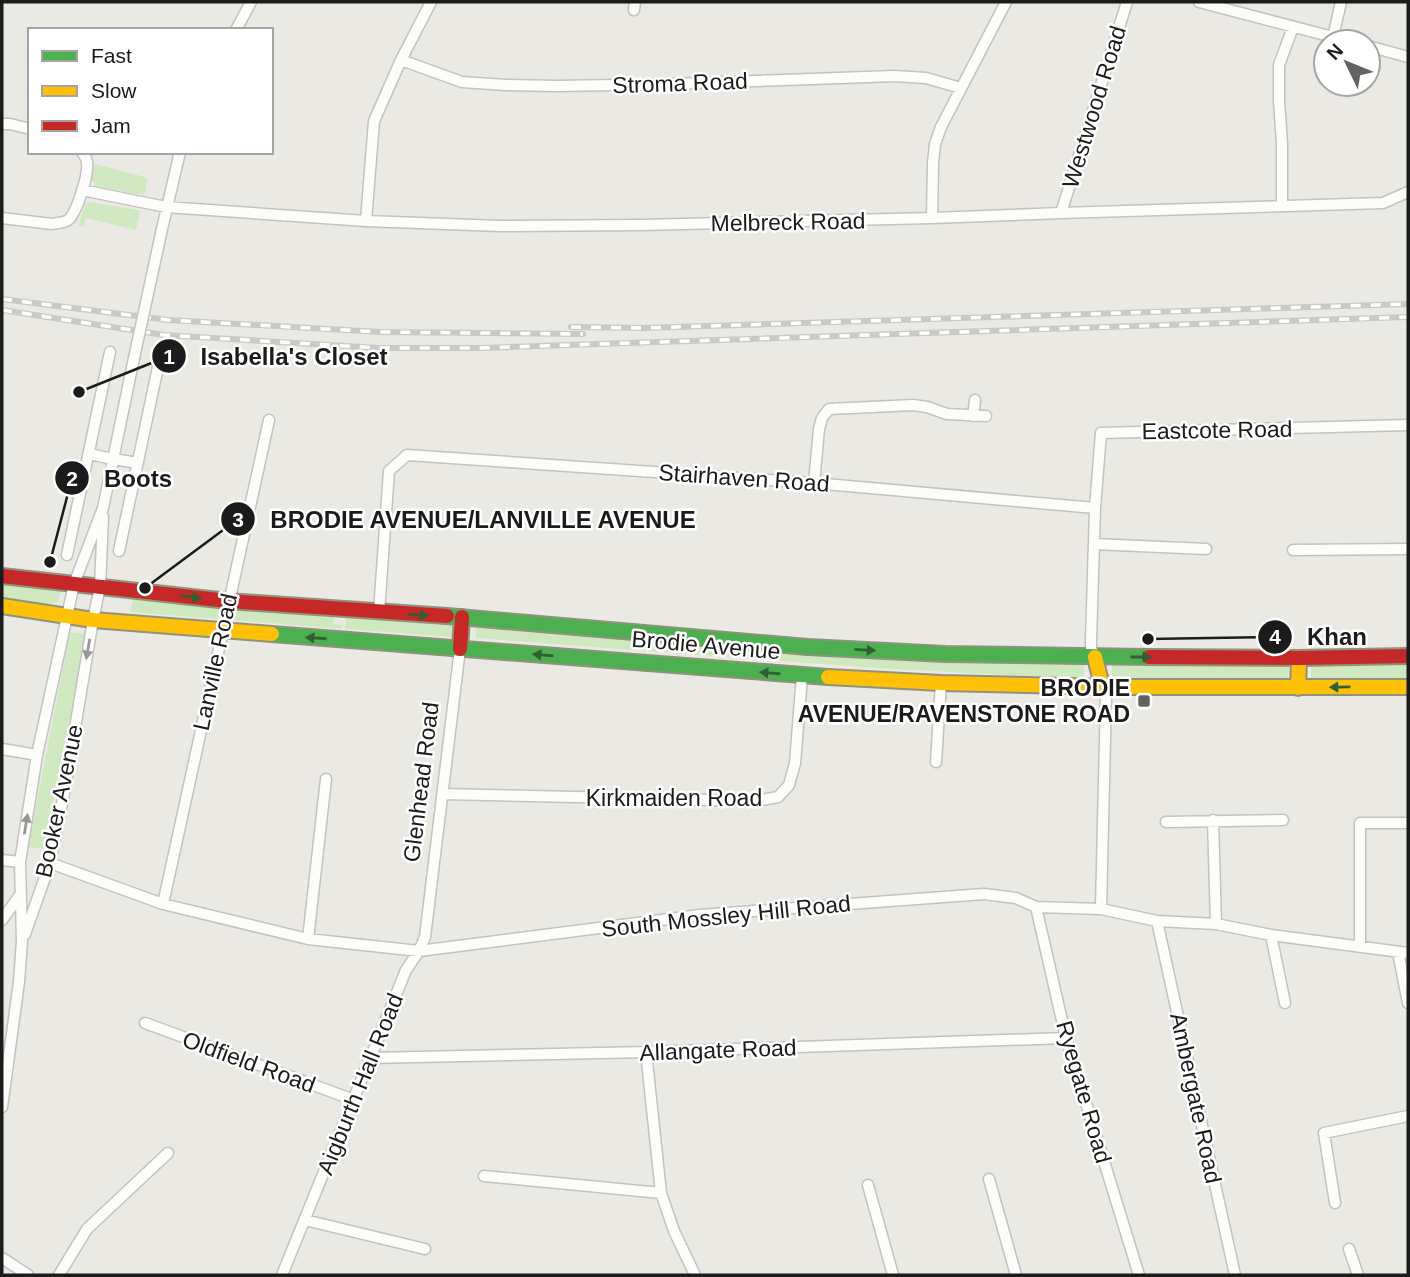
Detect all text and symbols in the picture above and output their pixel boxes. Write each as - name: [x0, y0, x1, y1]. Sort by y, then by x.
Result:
- street label: Westwood Road: [1057, 23, 1131, 191]
- legend: [28, 28, 273, 154]
- north arrow: [1312, 28, 1382, 98]
- text: N: [1323, 40, 1347, 64]
- text: Fast: [91, 44, 132, 67]
- street label: Stroma Road: [612, 68, 748, 98]
- text: Slow: [91, 79, 137, 102]
- text: Jam: [91, 114, 131, 137]
- street label: Melbreck Road: [710, 208, 866, 236]
- callout: Isabella's Closet: [151, 334, 401, 379]
- text: Isabella's Closet: [200, 343, 388, 370]
- text: 1: [163, 345, 175, 368]
- street label: Eastcote Road: [1141, 416, 1293, 444]
- callout: Boots: [55, 456, 186, 501]
- street label: Stairhaven Road: [658, 459, 830, 497]
- text: Boots: [104, 465, 172, 492]
- text: 2: [66, 467, 78, 490]
- callout: BRODIE AVENUE/LANVILLE AVENUE: [221, 497, 711, 542]
- text: BRODIE AVENUE/LANVILLE AVENUE: [270, 506, 696, 533]
- text: 3: [232, 508, 244, 531]
- street label: Lanville Road: [188, 591, 242, 733]
- one-way arrow: [180, 592, 202, 603]
- one-way arrow: [407, 609, 429, 620]
- callout: Khan: [1258, 614, 1381, 659]
- text: Khan: [1307, 623, 1367, 650]
- text: 4: [1269, 625, 1281, 648]
- street label: Brodie Avenue: [631, 626, 781, 664]
- one-way arrow: [305, 632, 327, 643]
- one-way arrow: [82, 638, 93, 660]
- one-way arrow: [854, 645, 876, 656]
- one-way arrow: [532, 649, 554, 660]
- one-way arrow: [1130, 651, 1152, 663]
- one-way arrow: [759, 667, 781, 678]
- place label: BRODIE AVENUE/RAVENSTONE ROAD: [798, 675, 1130, 727]
- one-way arrow: [1329, 682, 1351, 693]
- marker: BRODIE AVENUE/RAVENSTONE ROAD: [1136, 693, 1152, 709]
- street label: Glenhead Road: [398, 700, 444, 864]
- street label: Booker Avenue: [30, 722, 88, 880]
- street label: Kirkmaiden Road: [586, 785, 762, 811]
- one-way arrow: [21, 813, 32, 835]
- street label: South Mossley Hill Road: [600, 890, 852, 942]
- street label: Aigburth Hall Road: [312, 990, 408, 1178]
- street label: Ambergate Road: [1165, 1010, 1227, 1186]
- street label: Ryegate Road: [1051, 1018, 1117, 1166]
- street label: Oldfield Road: [179, 1026, 319, 1098]
- street label: Allangate Road: [639, 1034, 797, 1066]

